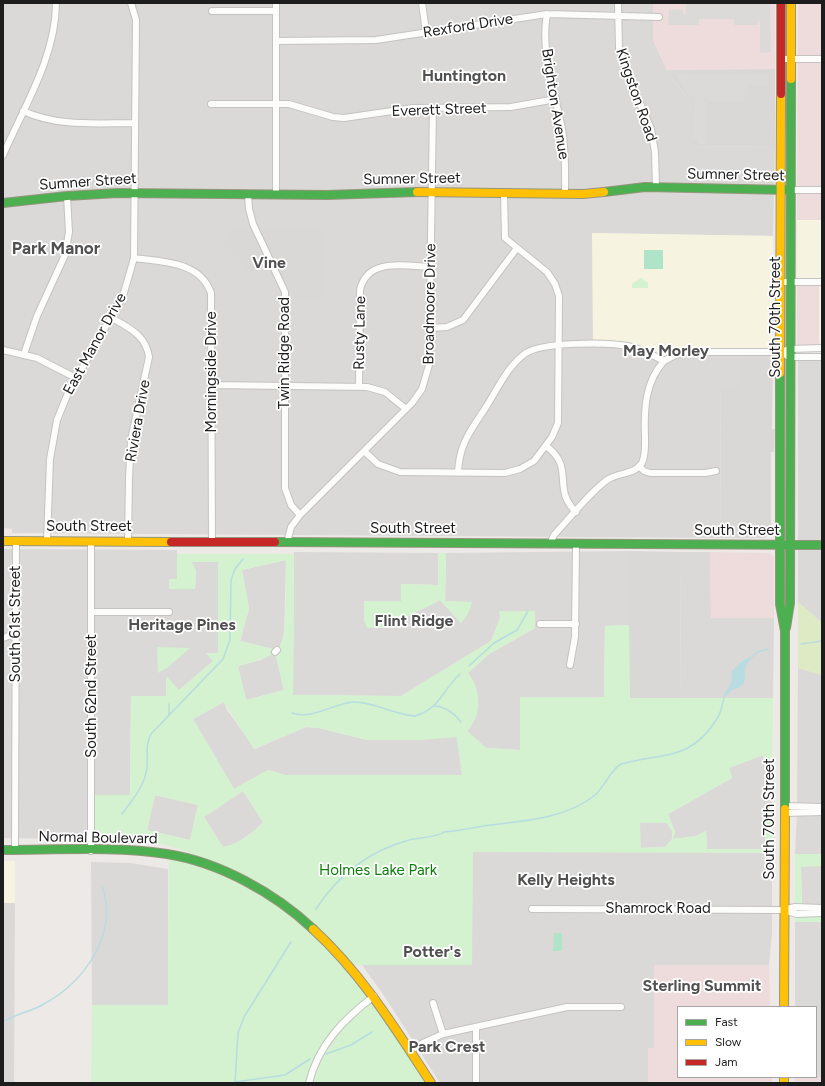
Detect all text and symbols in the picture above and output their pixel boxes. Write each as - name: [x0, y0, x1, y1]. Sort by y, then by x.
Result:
- street label: Rexford Drive: [422, 10, 514, 42]
- street label: Kingston Road: [612, 46, 660, 144]
- street label: Brighton Avenue: [537, 47, 573, 161]
- district label: Huntington: [422, 66, 506, 86]
- street label: Everett Street: [391, 99, 487, 121]
- street label: Sumner Street: [687, 165, 785, 185]
- street label: Sumner Street: [363, 169, 461, 189]
- street label: Sumner Street: [39, 170, 137, 194]
- district label: Park Manor: [12, 239, 100, 259]
- street label: Broadmoore Drive: [420, 243, 440, 365]
- district label: Vine: [252, 253, 286, 273]
- street label: South 70th Street: [767, 256, 785, 378]
- street label: East Manor Drive: [60, 290, 130, 398]
- street label: Rusty Lane: [350, 296, 370, 370]
- street label: Twin Ridge Road: [276, 297, 294, 409]
- street label: Morningside Drive: [203, 311, 221, 433]
- district label: May Morley: [623, 341, 709, 361]
- street label: Riviera Drive: [122, 378, 154, 464]
- street label: South Street: [46, 518, 132, 536]
- street label: South Street: [370, 520, 456, 538]
- street label: South Street: [694, 522, 780, 540]
- street label: South 61st Street: [7, 565, 25, 683]
- district label: Flint Ridge: [375, 611, 453, 631]
- district label: Heritage Pines: [128, 615, 236, 635]
- street label: South 62nd Street: [83, 634, 101, 758]
- street label: South 70th Street: [761, 758, 779, 880]
- street label: Normal Boulevard: [38, 828, 158, 848]
- park label: Holmes Lake Park: [319, 862, 437, 880]
- district label: Kelly Heights: [517, 870, 615, 890]
- street label: Shamrock Road: [605, 900, 711, 918]
- district label: Potter's: [403, 942, 461, 962]
- district label: Sterling Summit: [643, 976, 761, 996]
- legend: [677, 1006, 817, 1078]
- text: Fast: [715, 1015, 738, 1029]
- text: Slow: [715, 1035, 741, 1049]
- district label: Park Crest: [409, 1037, 485, 1057]
- text: Jam: [715, 1055, 738, 1069]

